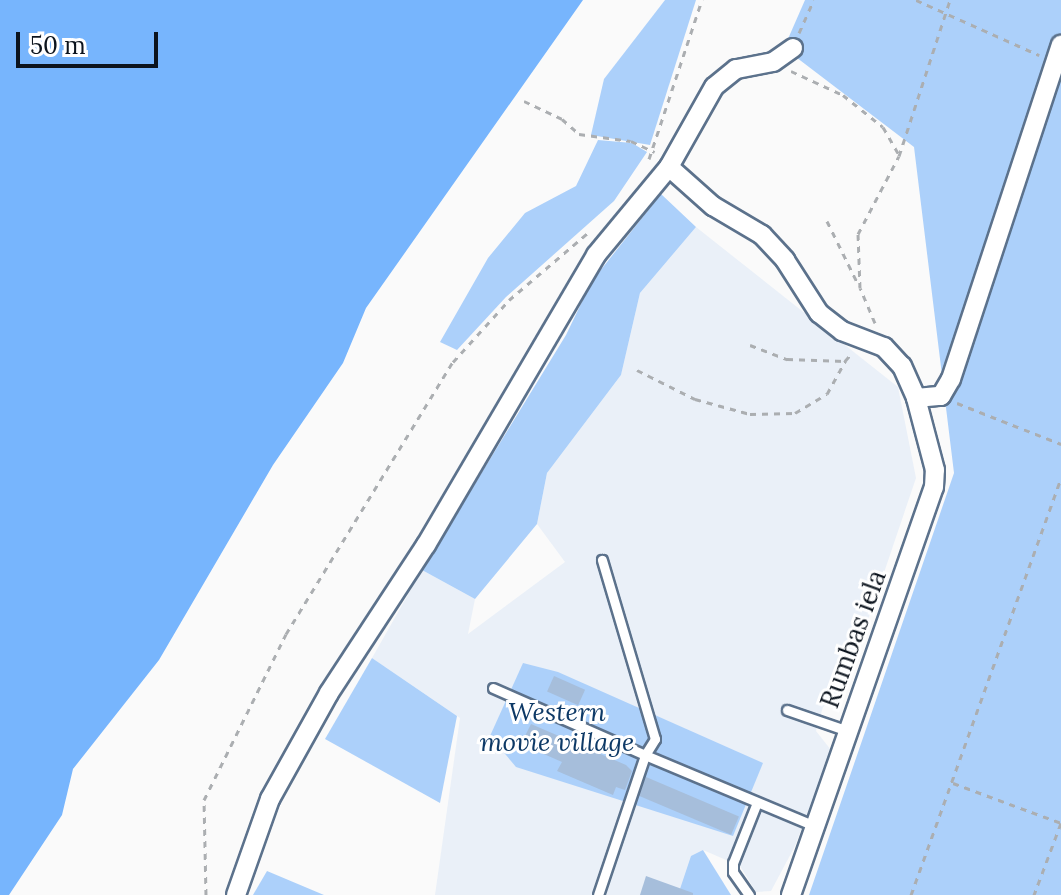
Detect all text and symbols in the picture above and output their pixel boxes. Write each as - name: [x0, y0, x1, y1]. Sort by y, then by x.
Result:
- scale bar: [20, 16, 162, 66]
- text: 50 m: [30, 30, 86, 61]
- street label: Rumbas iela: [814, 566, 892, 712]
- park label: Western movie village: [480, 696, 634, 758]

